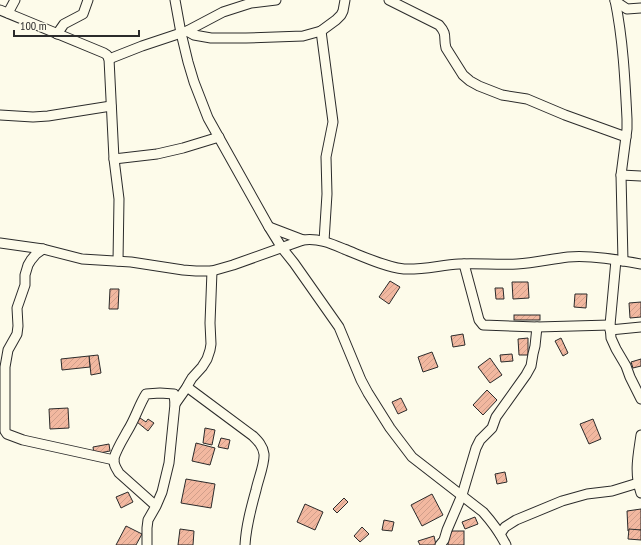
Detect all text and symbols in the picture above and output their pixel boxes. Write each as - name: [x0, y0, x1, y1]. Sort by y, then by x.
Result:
- scale bar: [14, 12, 139, 38]
- text: 100 m: [20, 18, 47, 33]

